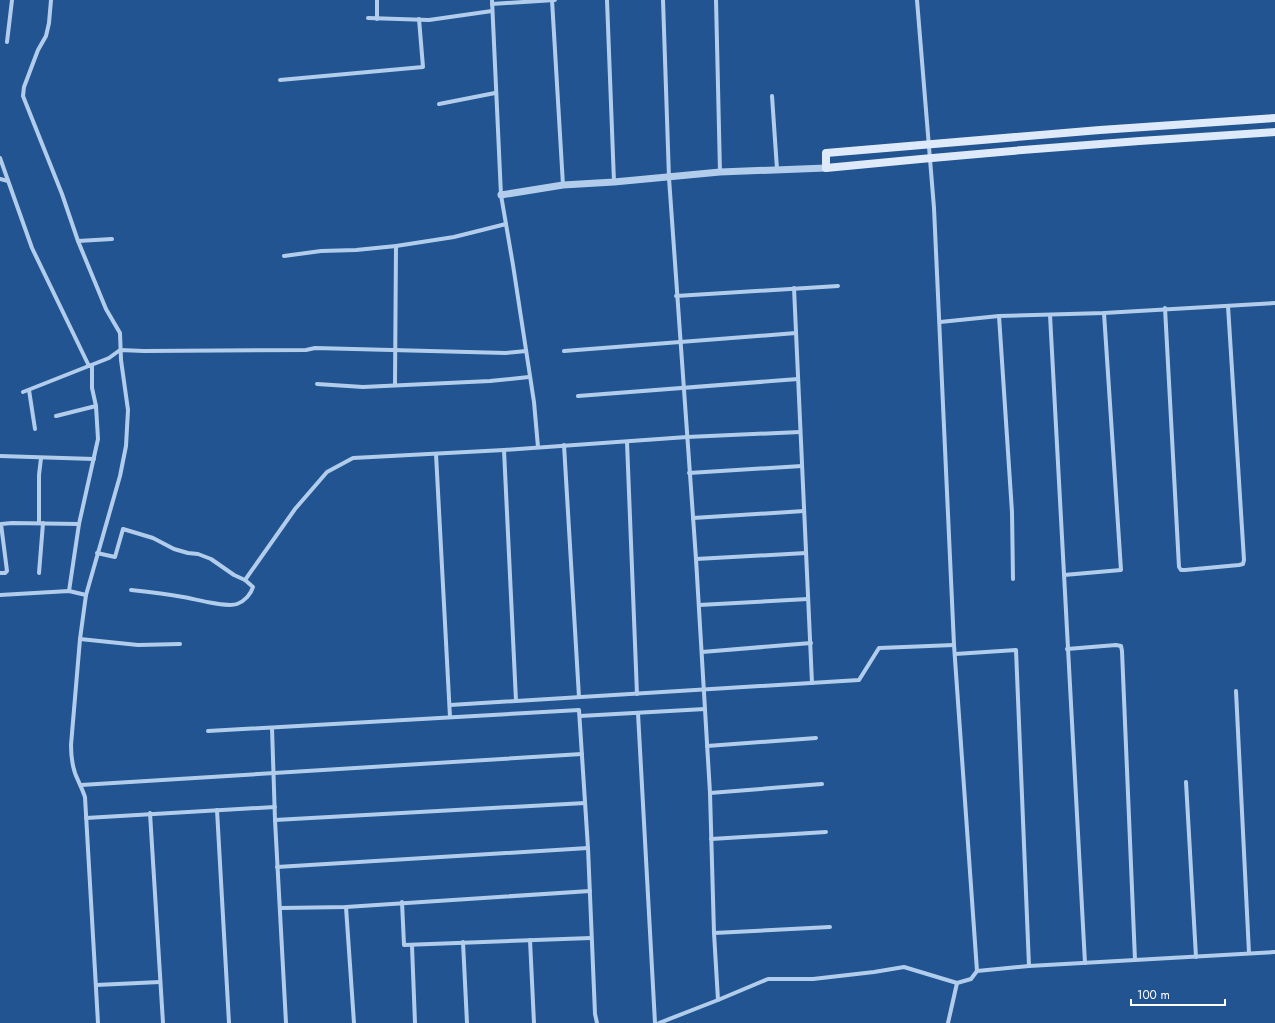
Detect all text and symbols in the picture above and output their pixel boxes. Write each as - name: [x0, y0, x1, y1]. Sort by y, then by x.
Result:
- scale bar: [1131, 981, 1225, 1007]
- text: 100 m: [1137, 986, 1170, 1004]

